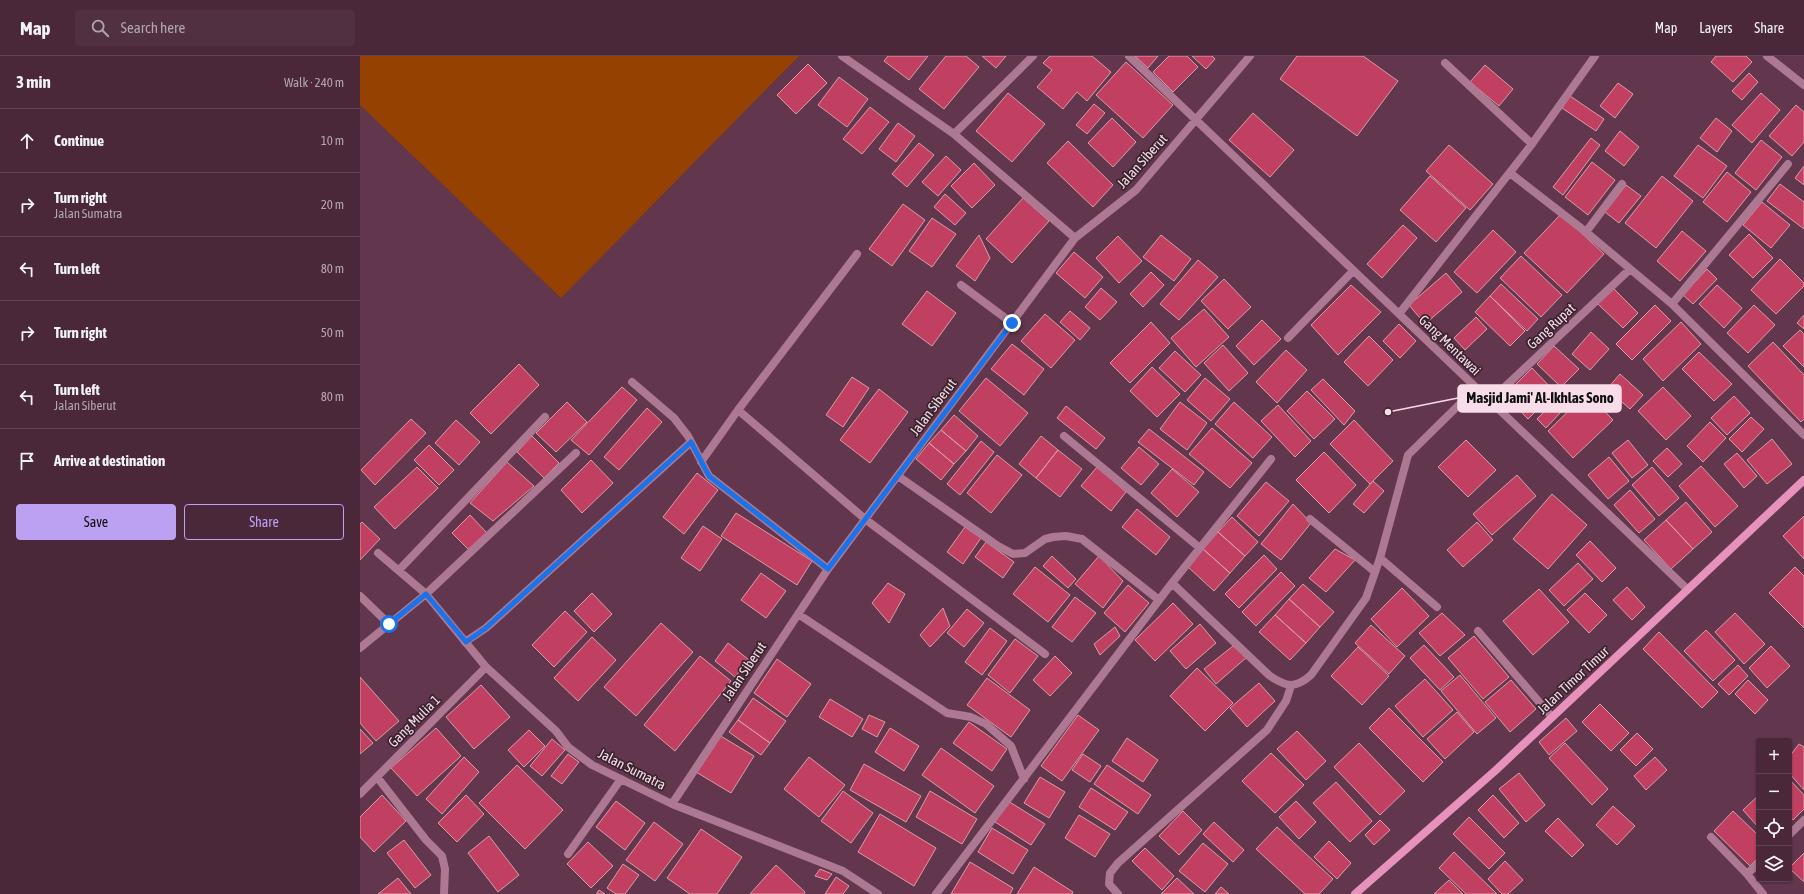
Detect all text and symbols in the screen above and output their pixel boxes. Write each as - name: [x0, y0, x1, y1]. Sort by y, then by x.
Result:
- search box: [75, 10, 355, 46]
- text: Map: [20, 17, 51, 39]
- icon: search: [89, 17, 111, 39]
- text: Search here: [121, 19, 185, 36]
- text: Map: [1655, 20, 1677, 36]
- text: Layers: [1699, 20, 1732, 36]
- text: Share: [1754, 20, 1784, 36]
- text: 3 min: [16, 72, 51, 92]
- text: Walk · 240 m: [284, 75, 344, 90]
- icon: ahead: [16, 130, 38, 152]
- street label: Jalan Siberut: [1114, 131, 1170, 191]
- text: Continue: [54, 132, 104, 149]
- text: 10 m: [321, 133, 344, 148]
- text: Turn right: [54, 189, 107, 206]
- icon: right: [16, 194, 38, 216]
- text: 20 m: [321, 197, 344, 212]
- text: Jalan Sumatra: [54, 206, 122, 221]
- icon: left: [16, 258, 38, 280]
- text: Turn left: [54, 260, 100, 277]
- text: 80 m: [321, 261, 344, 276]
- street label: Gang Rupat: [1524, 300, 1578, 352]
- street label: Gang Mentawai: [1416, 312, 1484, 378]
- route end: [1003, 314, 1021, 332]
- icon: right: [16, 322, 38, 344]
- text: Turn right: [54, 324, 107, 341]
- text: 50 m: [321, 325, 344, 340]
- street label: Jalan Siberut: [906, 375, 960, 439]
- text: Turn left: [54, 381, 100, 398]
- callout: Masjid Jami' Al-Ikhlas Sono: [1458, 385, 1621, 412]
- icon: left: [16, 386, 38, 408]
- text: 80 m: [321, 389, 344, 404]
- text: Masjid Jami' Al-Ikhlas Sono: [1466, 389, 1614, 406]
- text: Jalan Siberut: [54, 398, 116, 413]
- icon: arrive: [16, 450, 38, 472]
- text: Arrive at destination: [54, 452, 165, 469]
- button: Save: [16, 504, 176, 540]
- button: Share: [184, 504, 344, 540]
- route start: [380, 615, 398, 633]
- street label: Jalan Siberut: [719, 639, 769, 703]
- street label: Jalan Timor Timur: [1534, 642, 1613, 717]
- street label: Gang Mulia 1: [385, 692, 443, 750]
- map controls: [1756, 738, 1792, 882]
- button: +: [1756, 738, 1792, 774]
- street label: Jalan Sumatra: [596, 745, 668, 793]
- button: −: [1756, 774, 1792, 810]
- button: locate: [1756, 810, 1792, 846]
- button: layers: [1756, 846, 1792, 882]

